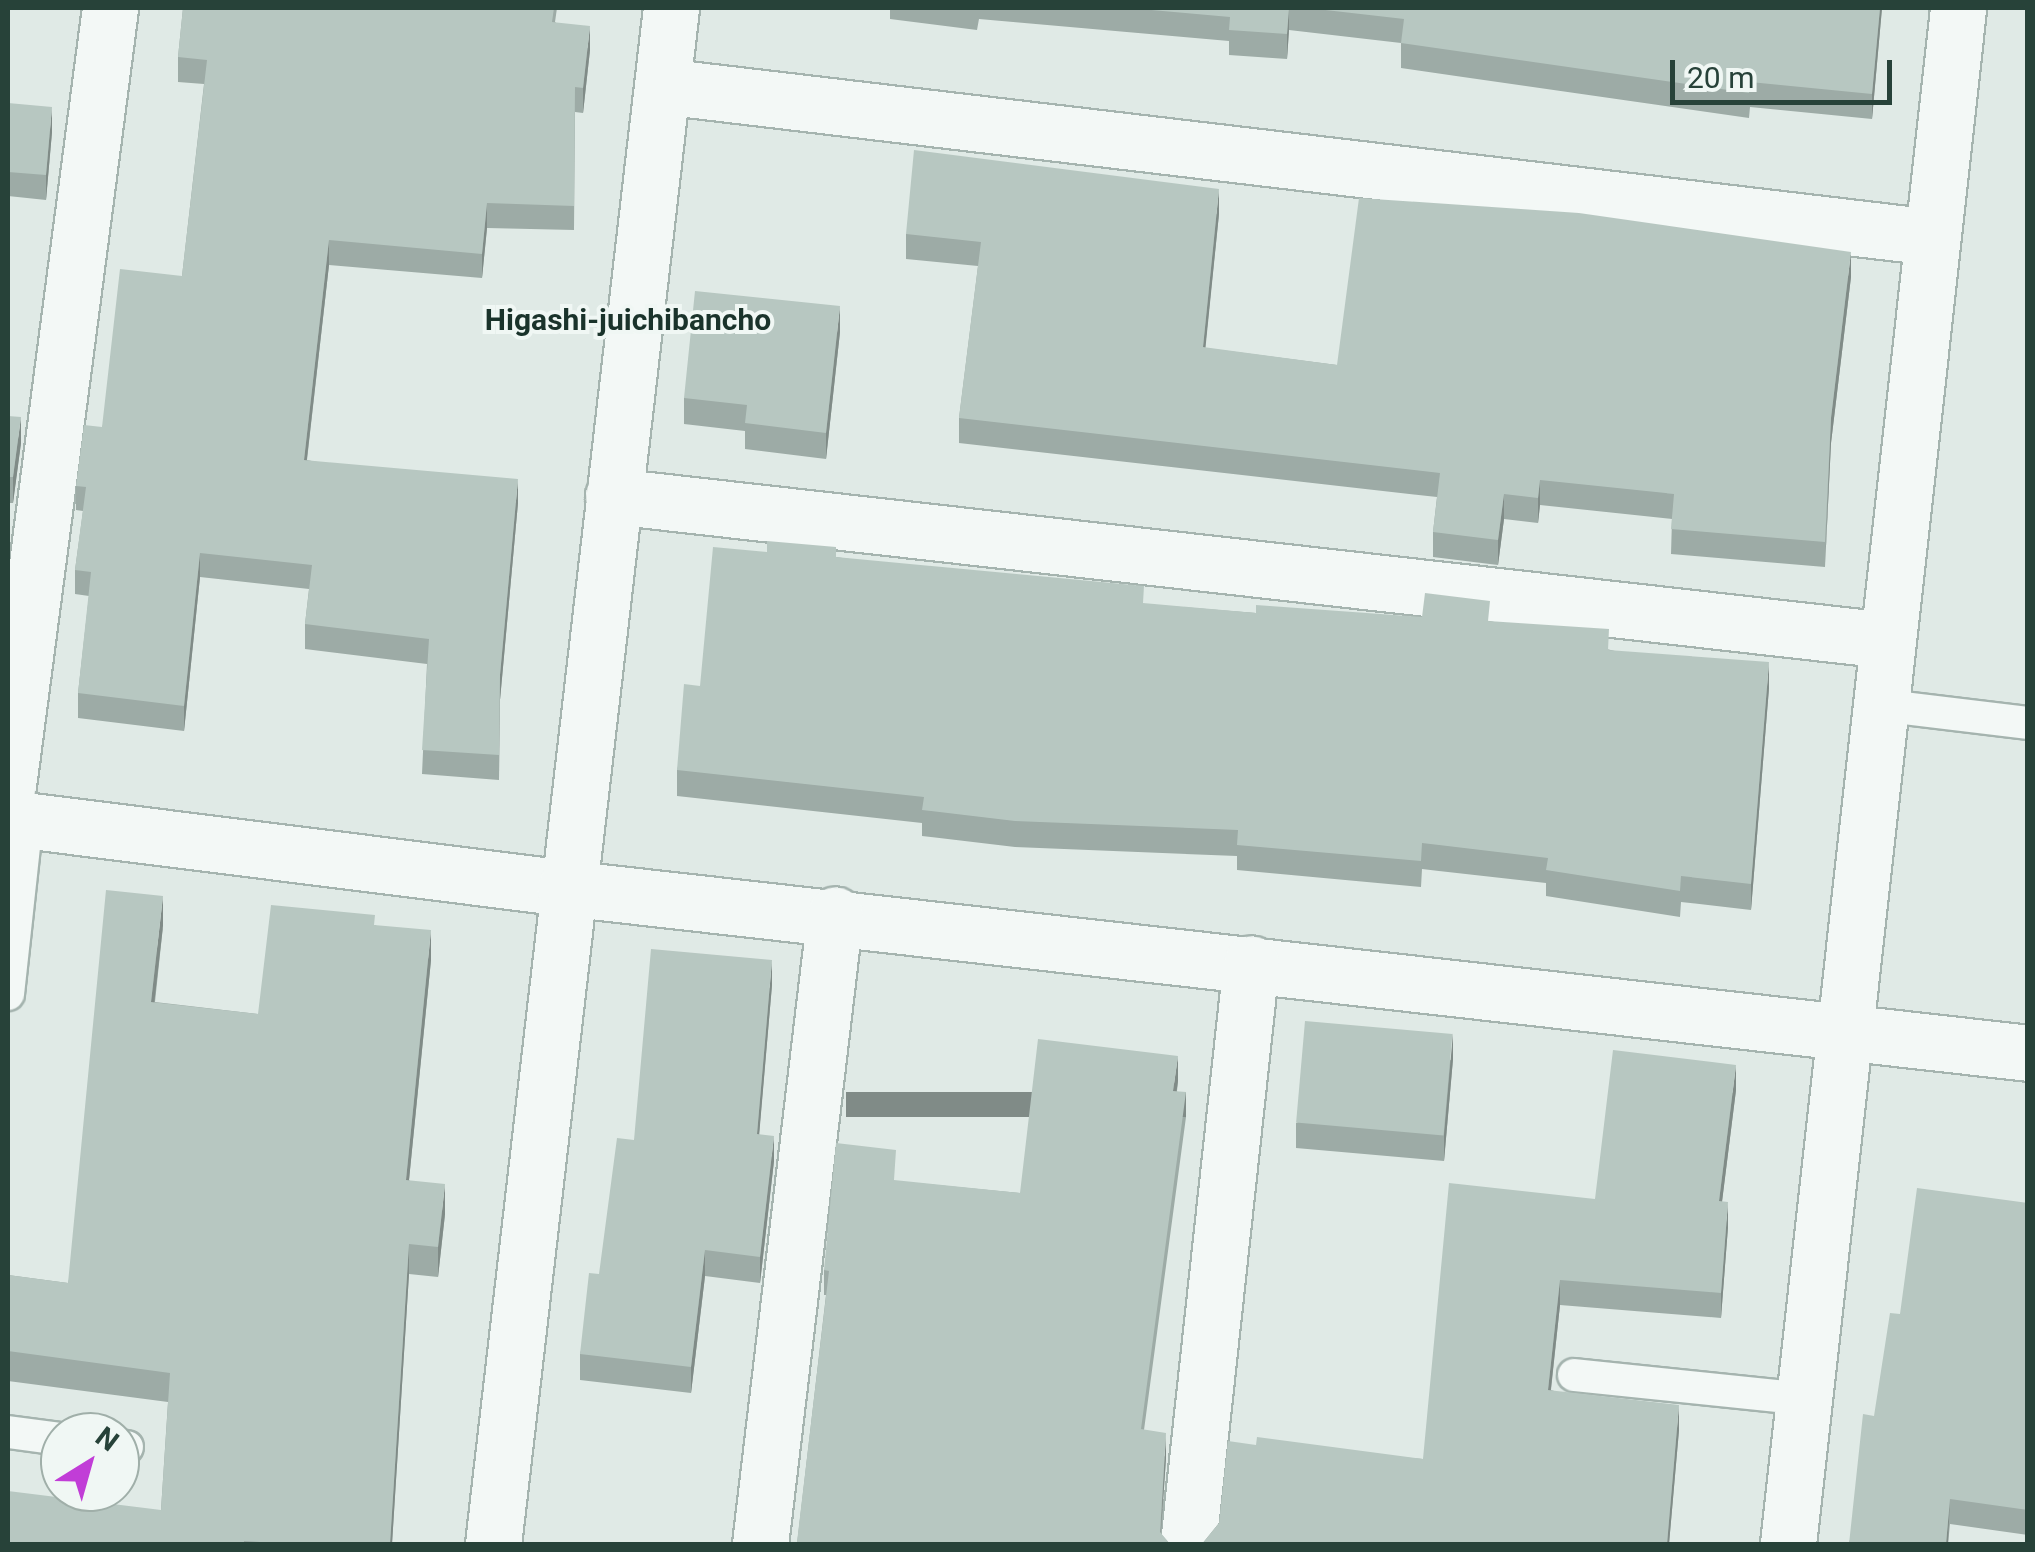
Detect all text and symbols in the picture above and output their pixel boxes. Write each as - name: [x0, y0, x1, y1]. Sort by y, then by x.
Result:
- scale bar: [1675, 40, 1898, 102]
- text: 20 m: [1687, 60, 1754, 95]
- district label: Higashi-juichibancho: [485, 302, 771, 338]
- north arrow: [40, 1412, 140, 1512]
- text: N: [89, 1420, 125, 1458]

